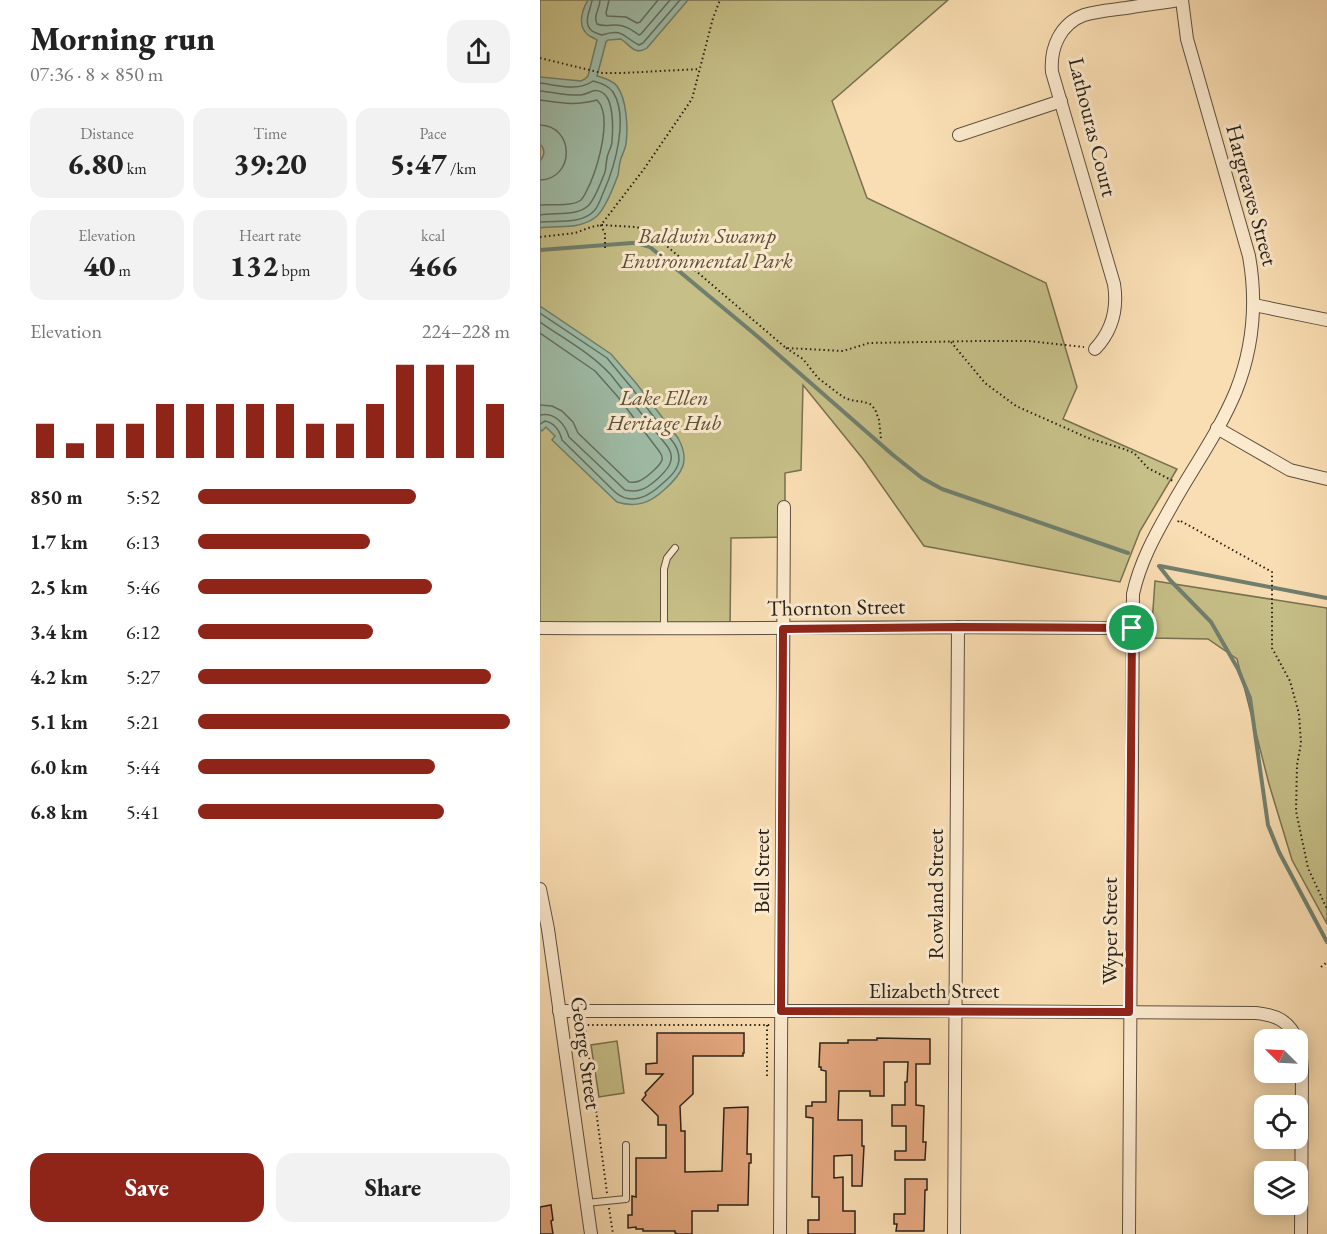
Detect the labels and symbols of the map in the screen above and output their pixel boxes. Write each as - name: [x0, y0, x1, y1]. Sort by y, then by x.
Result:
- street label: Lathouras Court: [1062, 54, 1124, 200]
- street label: Hargreaves Street: [1219, 121, 1285, 269]
- park label: Baldwin Swamp Environmental Park: [620, 221, 793, 275]
- park label: Lake Ellen Heritage Hub: [606, 383, 721, 437]
- street label: Thornton Street: [767, 591, 905, 623]
- pin: [1106, 602, 1157, 653]
- street label: Rowland Street: [921, 828, 950, 959]
- street label: Bell Street: [747, 829, 776, 913]
- street label: Wyper Street: [1095, 877, 1124, 985]
- street label: Elizabeth Street: [868, 976, 1000, 1005]
- street label: George Street: [564, 995, 608, 1111]
- north arrow: [1254, 1029, 1308, 1083]

